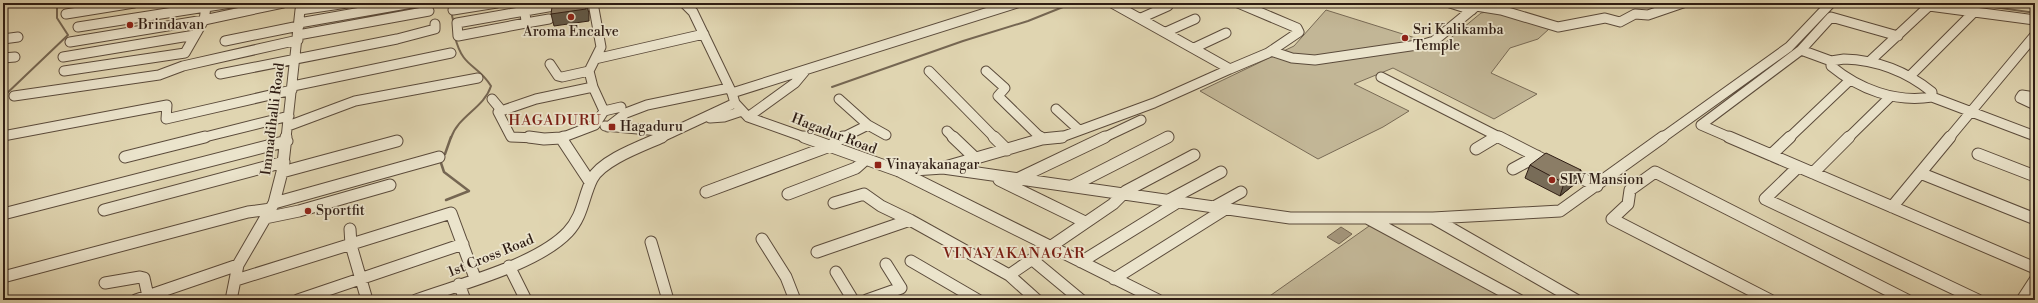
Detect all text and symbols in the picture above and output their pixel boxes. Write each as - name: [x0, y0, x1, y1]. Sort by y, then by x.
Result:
- marker: Aroma Encalve: [566, 12, 576, 22]
- place label: Brindavan: [137, 16, 205, 34]
- marker: Brindavan: [125, 20, 135, 30]
- place label: Sri Kalikamba Temple: [1413, 21, 1505, 55]
- place label: Aroma Encalve: [522, 23, 619, 41]
- marker: Sri Kalikamba Temple: [1400, 33, 1410, 43]
- street label: Immadihalli Road: [257, 62, 289, 176]
- street label: Hagadur Road: [789, 109, 879, 159]
- district label: HAGADURU: [508, 111, 602, 130]
- place label: Hagaduru: [620, 118, 683, 136]
- marker: Hagaduru: [607, 122, 617, 132]
- place label: Vinayakanagar: [885, 156, 980, 174]
- marker: Vinayakanagar: [873, 160, 883, 170]
- place label: SLV Mansion: [1560, 171, 1644, 189]
- marker: SLV Mansion: [1547, 175, 1557, 185]
- place label: Sportfit: [316, 202, 365, 220]
- marker: Sportfit: [303, 206, 313, 216]
- street label: 1st Cross Road: [445, 231, 537, 281]
- district label: VINAYAKANAGAR: [942, 244, 1085, 263]

